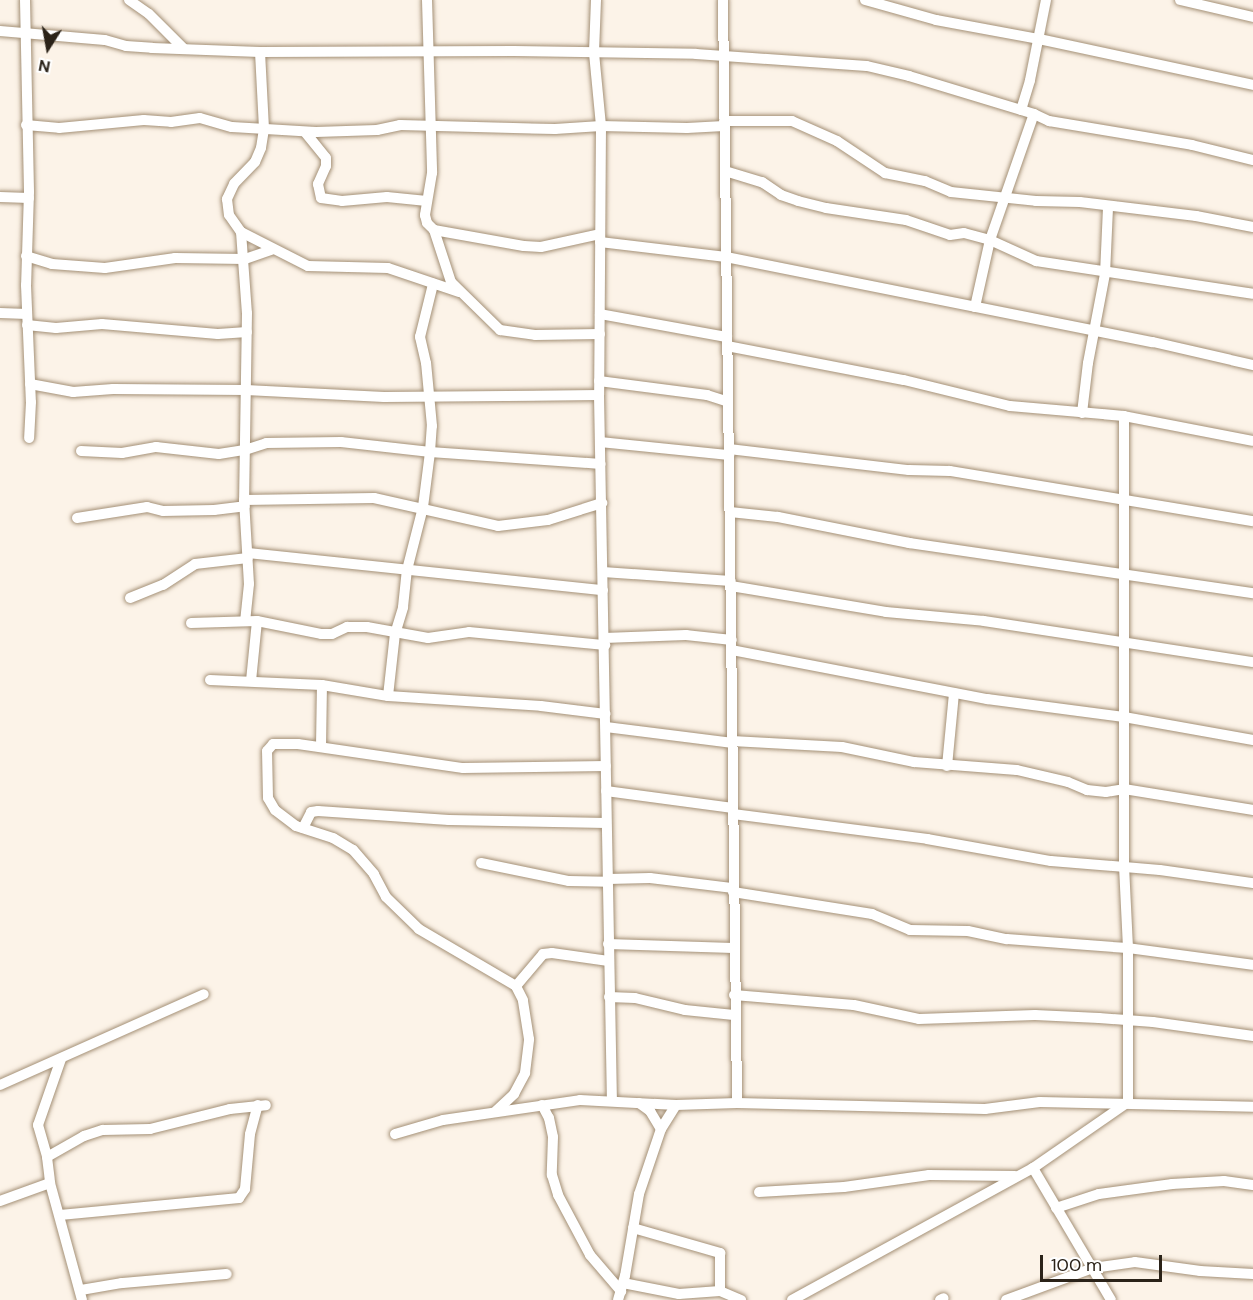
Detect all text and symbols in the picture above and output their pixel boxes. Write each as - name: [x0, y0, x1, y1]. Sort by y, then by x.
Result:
- north arrow: [18, 18, 78, 78]
- text: N: [37, 55, 52, 78]
- scale bar: [1043, 1243, 1164, 1281]
- text: 100 m: [1051, 1253, 1102, 1277]

